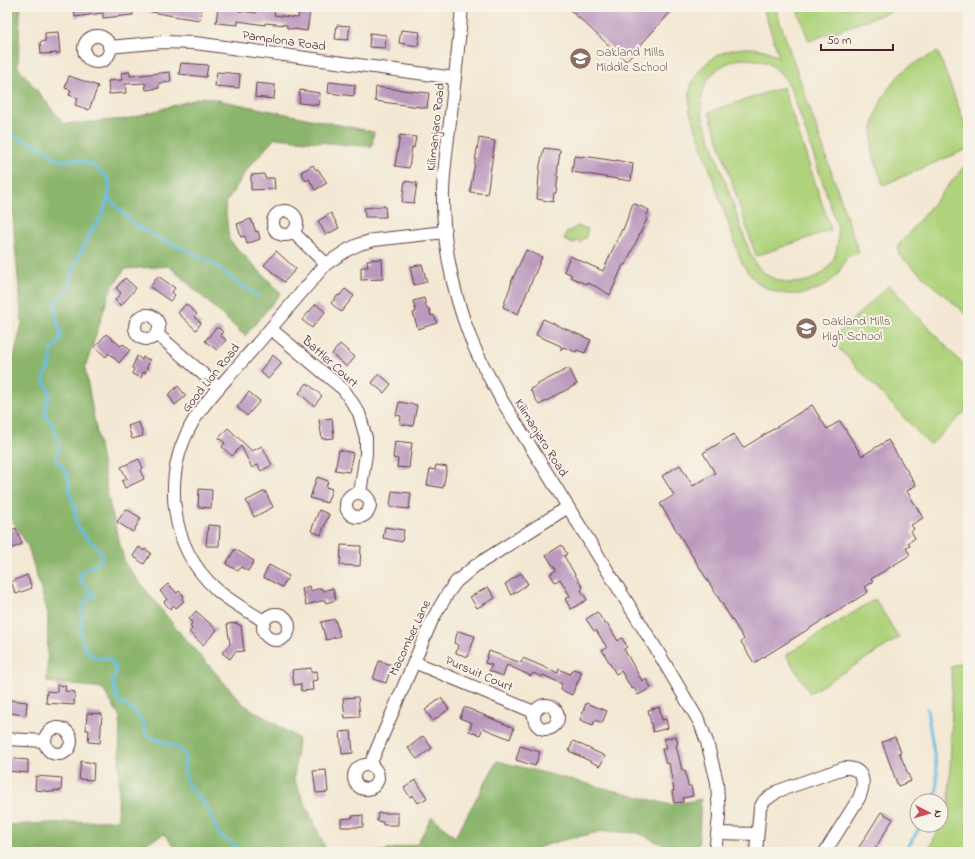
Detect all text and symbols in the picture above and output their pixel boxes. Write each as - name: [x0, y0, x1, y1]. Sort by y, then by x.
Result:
- street label: Pamplona Road: [241, 26, 328, 56]
- scale bar: [821, 26, 893, 52]
- text: 50 m: [827, 32, 851, 50]
- place label: Oakland Mills Middle School: [596, 43, 668, 77]
- school or university icon: Oakland Mills Middle School: [567, 46, 593, 72]
- street label: Kilimanjaro Road: [422, 81, 450, 172]
- place label: Oakland Mills High School: [822, 312, 891, 347]
- school or university icon: Oakland Mills High School: [793, 315, 819, 341]
- street label: Battler Court: [297, 331, 363, 393]
- street label: Good Lion Road: [177, 339, 245, 417]
- street label: Kilimanjaro Road: [509, 395, 573, 481]
- street label: Macomber Lane: [384, 597, 436, 679]
- street label: Pursuit Court: [442, 651, 516, 697]
- north arrow: [909, 793, 949, 833]
- text: N: [930, 809, 946, 818]

